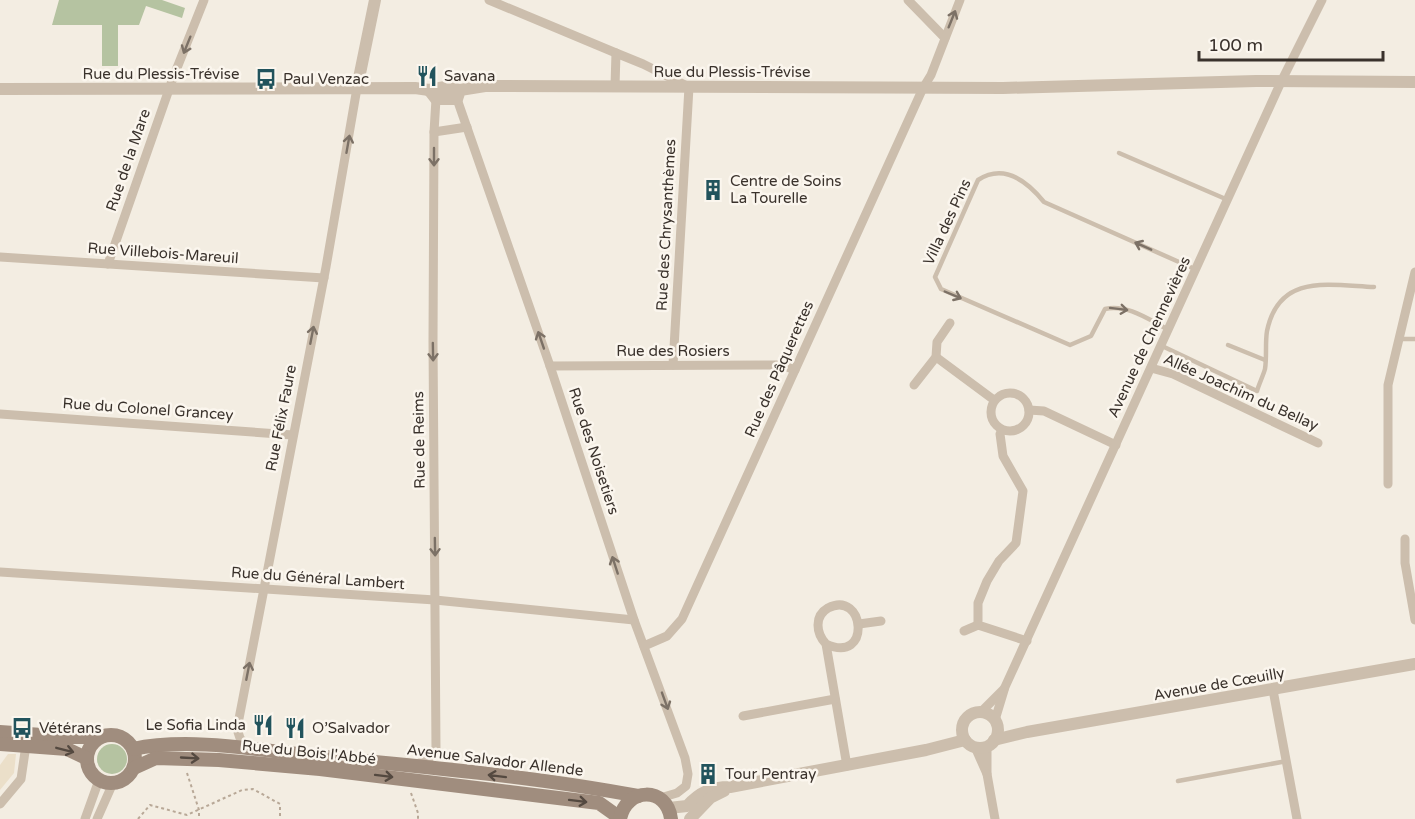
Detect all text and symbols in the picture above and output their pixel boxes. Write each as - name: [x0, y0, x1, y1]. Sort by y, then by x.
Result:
- one-way arrow: [947, 10, 958, 29]
- scale bar: [1199, 24, 1384, 62]
- text: 100 m: [1208, 34, 1263, 56]
- one-way arrow: [180, 35, 191, 53]
- street label: Rue du Plessis-Trévise: [654, 63, 810, 81]
- restaurant icon: Savana: [415, 64, 439, 88]
- street label: Rue du Plessis-Trévise: [83, 65, 239, 83]
- bus stop icon: Paul Venzac: [254, 67, 278, 91]
- place label: Savana: [444, 67, 495, 85]
- place label: Paul Venzac: [283, 70, 369, 88]
- street label: Rue de la Mare: [102, 106, 154, 214]
- one-way arrow: [343, 134, 354, 154]
- street label: Rue des Chrysanthèmes: [653, 139, 679, 311]
- one-way arrow: [428, 147, 440, 167]
- place label: Centre de Soins La Tourelle: [730, 172, 842, 207]
- street label: Villa des Pins: [919, 176, 975, 268]
- building icon: Centre de Soins La Tourelle: [701, 178, 725, 202]
- street label: Rue Villebois-Mareuil: [87, 239, 239, 267]
- one-way arrow: [1135, 240, 1153, 251]
- street label: Avenue de Chennevières: [1104, 254, 1194, 420]
- one-way arrow: [944, 290, 962, 301]
- street label: Rue des Pâquerettes: [741, 298, 817, 440]
- one-way arrow: [1109, 304, 1128, 315]
- one-way arrow: [307, 326, 318, 346]
- one-way arrow: [534, 331, 545, 350]
- one-way arrow: [427, 341, 439, 361]
- street label: Rue des Rosiers: [616, 342, 730, 360]
- street label: Allée Joachim du Bellay: [1161, 350, 1321, 434]
- street label: Rue Félix Faure: [262, 363, 300, 473]
- street label: Rue des Noisetiers: [565, 385, 623, 517]
- street label: Rue de Reims: [409, 391, 429, 489]
- street label: Rue du Colonel Grancey: [62, 394, 234, 424]
- one-way arrow: [429, 536, 441, 556]
- one-way arrow: [609, 556, 620, 575]
- street label: Rue du Général Lambert: [230, 563, 406, 593]
- one-way arrow: [243, 662, 254, 682]
- street label: Avenue de Cœuilly: [1152, 664, 1286, 704]
- one-way arrow: [660, 691, 671, 710]
- restaurant icon: Le Sofia Linda: [251, 713, 275, 737]
- bus stop icon: Vétérans: [10, 716, 34, 740]
- place label: Le Sofia Linda: [145, 716, 246, 734]
- restaurant icon: O’Salvador: [283, 716, 307, 740]
- place label: Vétérans: [39, 719, 102, 737]
- place label: O’Salvador: [312, 719, 390, 737]
- street label: Rue du Bois l'Abbé: [241, 736, 377, 768]
- street label: Avenue Salvador Allende: [406, 740, 584, 780]
- one-way arrow: [55, 745, 74, 757]
- one-way arrow: [180, 753, 200, 764]
- building icon: Tour Pentray: [696, 762, 720, 786]
- place label: Tour Pentray: [725, 765, 816, 783]
- one-way arrow: [374, 771, 394, 782]
- one-way arrow: [487, 771, 507, 782]
- one-way arrow: [567, 795, 587, 806]

